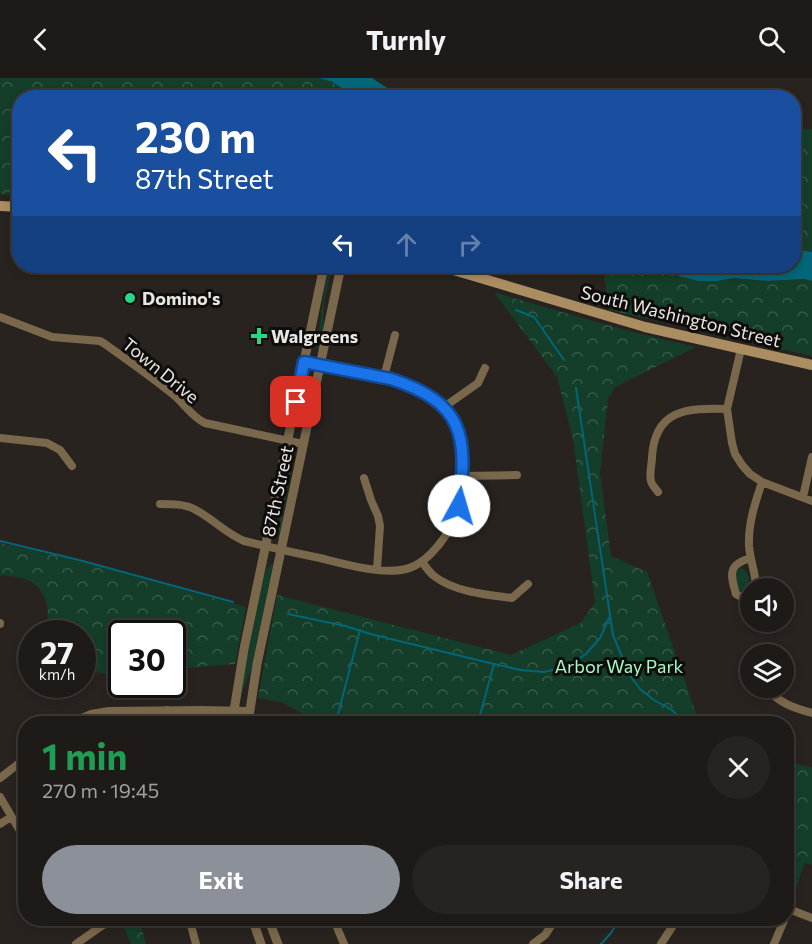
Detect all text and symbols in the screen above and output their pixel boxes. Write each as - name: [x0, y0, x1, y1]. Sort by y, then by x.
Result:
- icon: back: [24, 23, 57, 56]
- text: Turnly: [366, 23, 446, 56]
- icon: search: [755, 23, 788, 56]
- text: 230 m: [135, 110, 256, 162]
- icon: left: [36, 114, 114, 192]
- text: 87th Street: [135, 162, 274, 195]
- icon: left: [327, 228, 360, 261]
- icon: ahead: [390, 228, 423, 261]
- icon: right: [453, 228, 486, 261]
- street label: South Washington Street: [579, 281, 783, 351]
- place label: Domino's: [142, 287, 220, 309]
- marker: Domino's: [123, 291, 137, 305]
- place label: Walgreens: [271, 325, 358, 347]
- marker: Walgreens: [252, 329, 266, 343]
- street label: Town Drive: [118, 332, 204, 408]
- pin: [270, 376, 321, 427]
- icon: arrive: [279, 385, 312, 418]
- street label: 87th Street: [257, 444, 297, 538]
- position arrow: [427, 474, 491, 538]
- map controls: [740, 578, 794, 698]
- button: sound: [740, 578, 794, 632]
- speed limit sign: 30: [108, 620, 186, 698]
- text: 27: [40, 633, 74, 670]
- button: layers: [740, 644, 794, 698]
- park label: Arbor Way Park: [555, 655, 684, 677]
- text: km/h: [39, 665, 75, 683]
- text: 1 min: [42, 733, 127, 777]
- button: close: [707, 736, 770, 799]
- text: 270 m · 19:45: [42, 778, 159, 802]
- button: Exit: [42, 845, 400, 914]
- button: Share: [412, 845, 770, 914]

